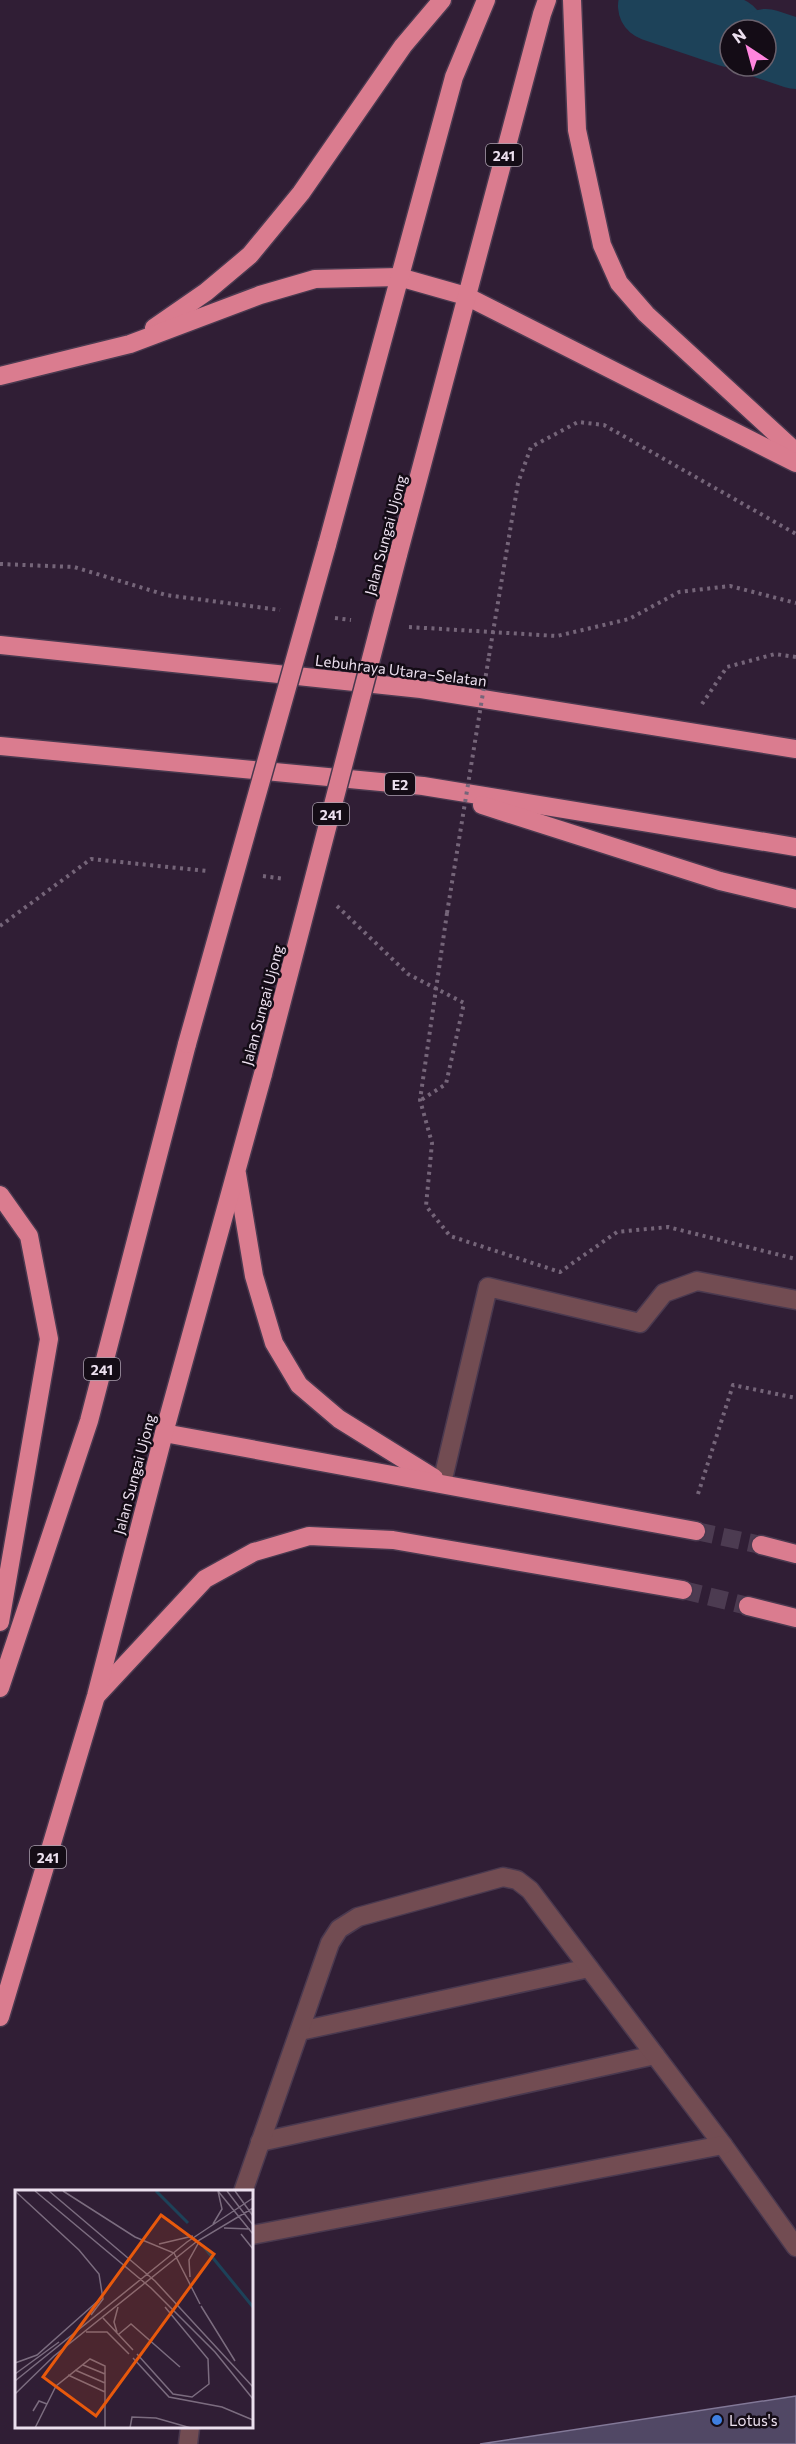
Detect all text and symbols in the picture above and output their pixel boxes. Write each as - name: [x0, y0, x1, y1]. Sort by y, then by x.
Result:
- north arrow: [718, 18, 778, 78]
- text: N: [728, 24, 749, 47]
- road number: 241: [486, 144, 522, 166]
- street label: Jalan Sungai Ujong: [360, 473, 410, 597]
- street label: Lebuhraya Utara–Selatan: [314, 651, 488, 689]
- road number: E2: [385, 773, 415, 795]
- road number: 241: [313, 803, 349, 825]
- street label: Jalan Sungai Ujong: [237, 943, 287, 1067]
- road number: 241: [84, 1358, 120, 1380]
- street label: Jalan Sungai Ujong: [109, 1412, 159, 1536]
- road number: 241: [30, 1846, 66, 1868]
- inset map: [15, 2190, 254, 2429]
- place label: Lotus's: [729, 2411, 778, 2429]
- marker: Lotus's: [710, 2413, 724, 2427]

